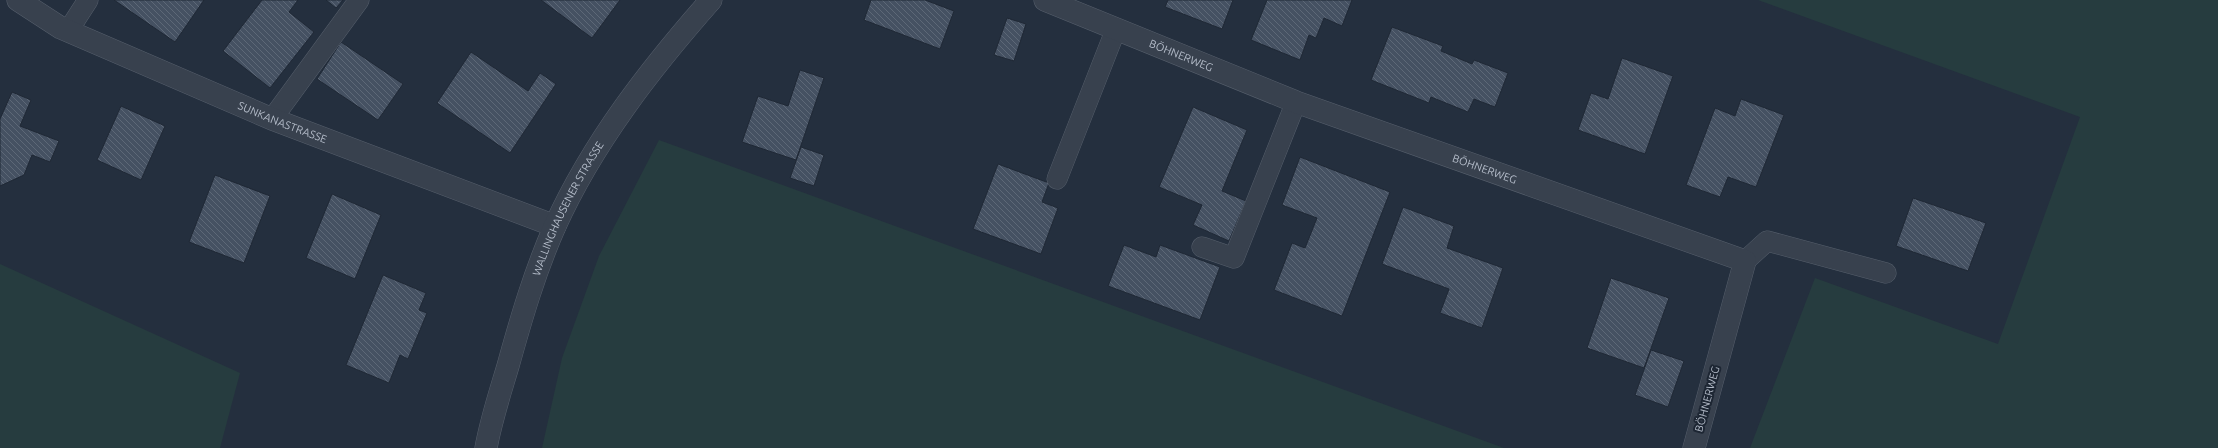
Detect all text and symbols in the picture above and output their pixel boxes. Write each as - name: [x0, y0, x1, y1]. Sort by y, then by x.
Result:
- street label: BÖHNERWEG: [1148, 37, 1215, 74]
- street label: SUNKANASTRASSE: [236, 99, 329, 145]
- street label: WALLINGHAUSENER STRASSE: [530, 139, 606, 277]
- street label: BÖHNERWEG: [1451, 152, 1518, 186]
- street label: BÖHNERWEG: [1692, 365, 1722, 433]

